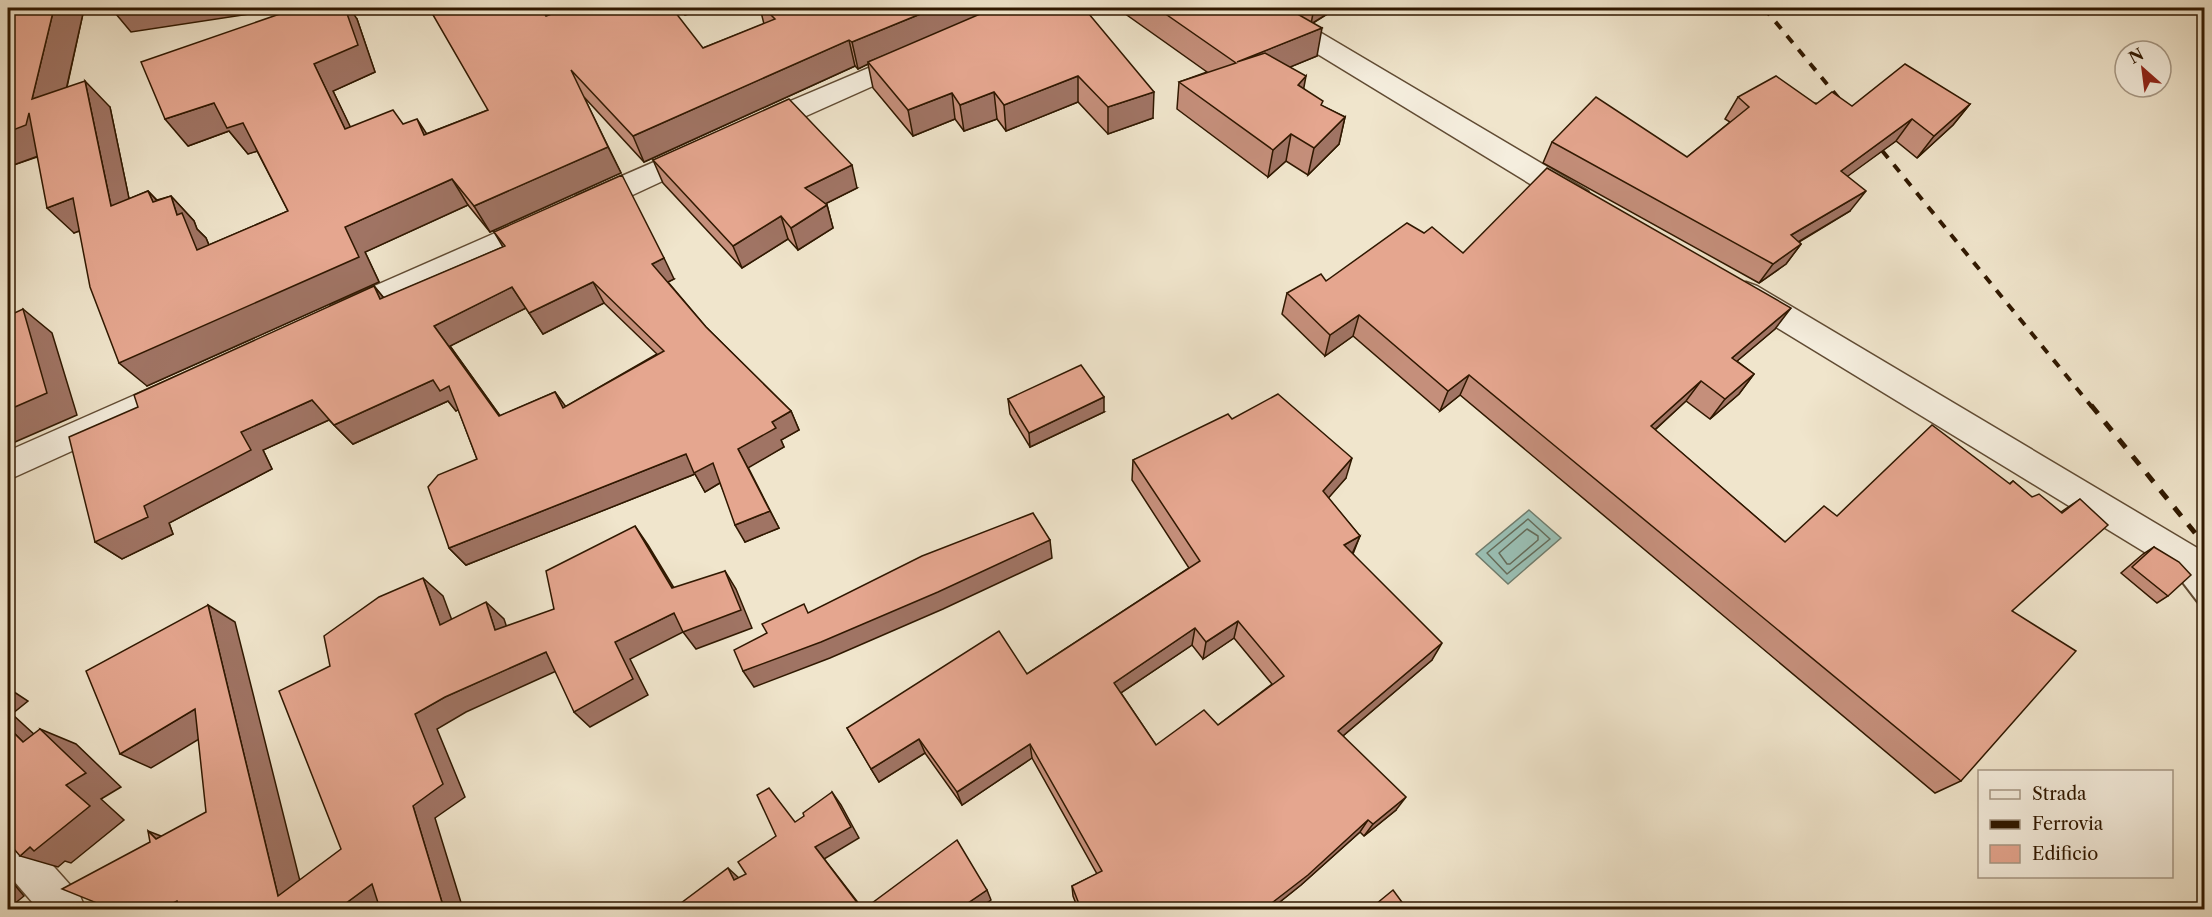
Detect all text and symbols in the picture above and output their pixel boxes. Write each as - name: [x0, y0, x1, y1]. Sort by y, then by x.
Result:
- north arrow: [2113, 39, 2173, 99]
- text: N: [2125, 44, 2147, 68]
- legend: [1978, 770, 2173, 878]
- text: Strada: [2032, 783, 2087, 805]
- text: Ferrovia: [2032, 813, 2104, 835]
- text: Edificio: [2032, 843, 2098, 865]

